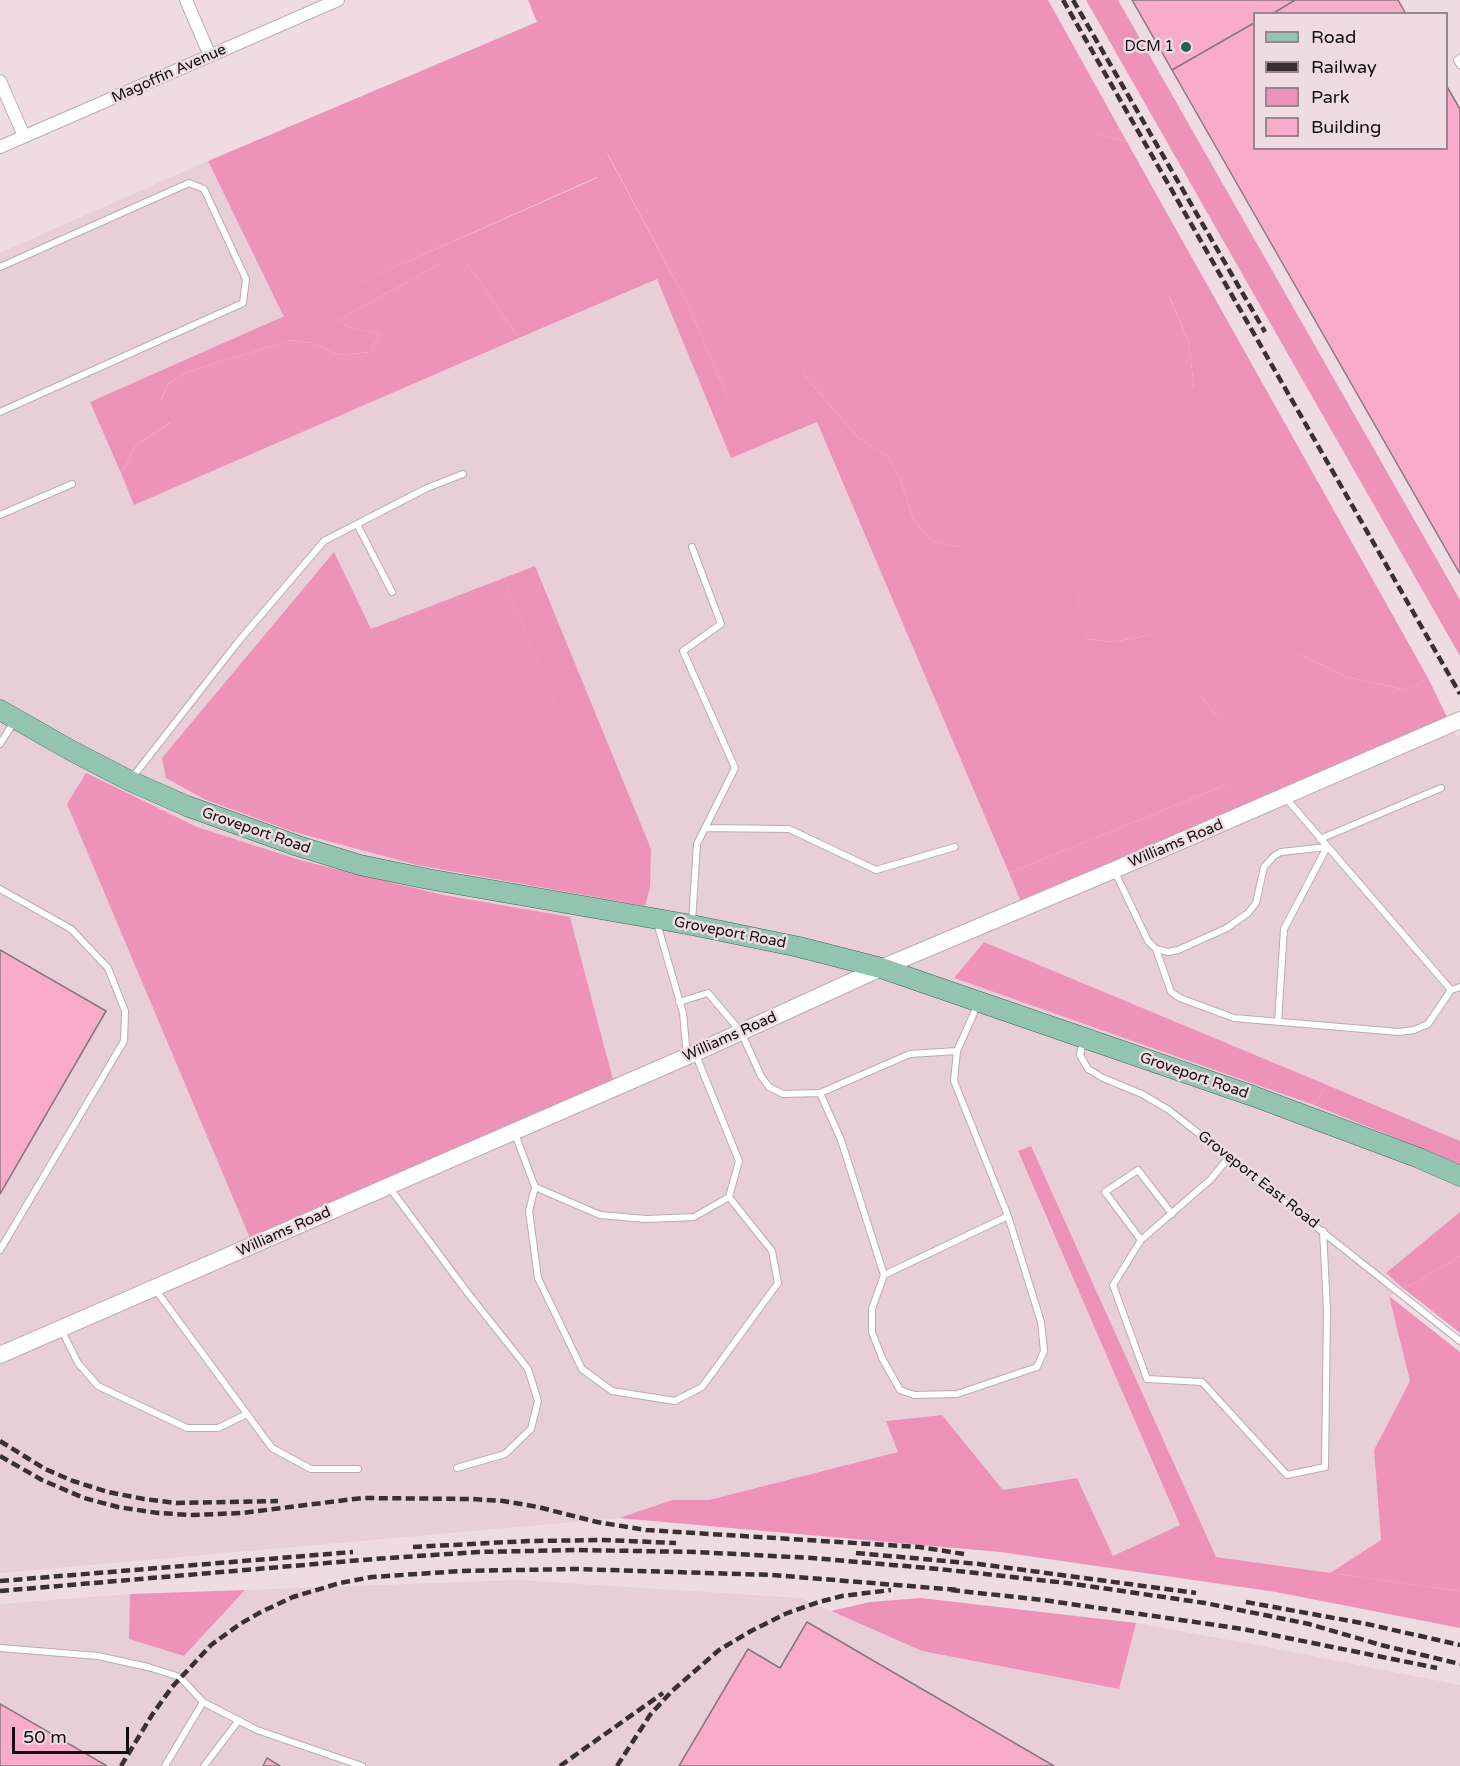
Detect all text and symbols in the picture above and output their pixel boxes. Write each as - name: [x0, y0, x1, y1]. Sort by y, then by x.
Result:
- legend: [1253, 12, 1448, 150]
- text: Road: [1311, 26, 1356, 48]
- place label: DCM 1: [1125, 38, 1174, 56]
- marker: DCM 1: [1179, 40, 1193, 54]
- street label: Magoffin Avenue: [109, 41, 229, 107]
- text: Railway: [1311, 56, 1377, 78]
- text: Park: [1311, 86, 1349, 108]
- text: Building: [1311, 116, 1381, 138]
- street label: Groveport Road: [199, 804, 313, 858]
- street label: Williams Road: [1126, 816, 1226, 872]
- street label: Groveport Road: [672, 913, 788, 953]
- street label: Williams Road: [680, 1008, 780, 1066]
- street label: Groveport Road: [1137, 1049, 1251, 1103]
- street label: Groveport East Road: [1194, 1127, 1322, 1233]
- street label: Williams Road: [234, 1203, 334, 1261]
- scale bar: [15, 1715, 132, 1753]
- text: 50 m: [23, 1726, 67, 1748]

